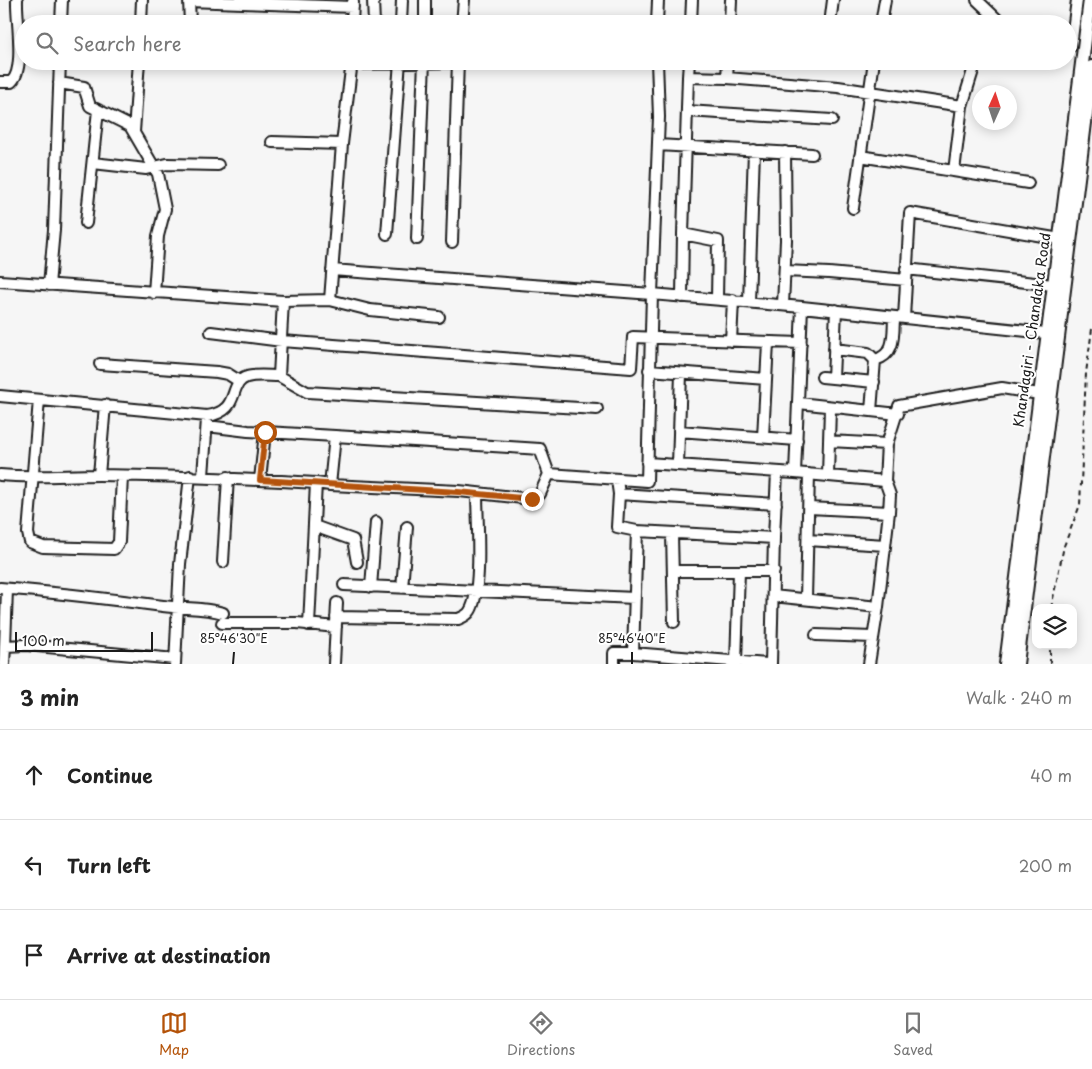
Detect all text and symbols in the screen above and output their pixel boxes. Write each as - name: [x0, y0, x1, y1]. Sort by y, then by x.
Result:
- search box: [15, 15, 1077, 70]
- icon: search: [33, 29, 61, 57]
- text: Search here: [73, 29, 182, 57]
- north arrow: [972, 85, 1017, 130]
- street label: Khandagiri - Chandaka Road: [1007, 231, 1056, 429]
- route start: [254, 421, 277, 444]
- route end: [521, 488, 544, 511]
- map controls: [1032, 604, 1077, 649]
- button: layers: [1032, 604, 1077, 649]
- scale bar: [15, 629, 152, 652]
- text: 85°46'30"E: [200, 629, 268, 647]
- text: 85°46'40"E: [598, 629, 666, 647]
- text: 100 m: [22, 630, 65, 651]
- text: 3 min: [20, 681, 79, 713]
- text: Walk · 240 m: [966, 685, 1072, 709]
- icon: ahead: [20, 761, 48, 789]
- text: Continue: [67, 761, 153, 789]
- text: 40 m: [1030, 763, 1072, 787]
- icon: left: [20, 851, 48, 879]
- text: Turn left: [67, 851, 151, 879]
- text: 200 m: [1019, 853, 1072, 877]
- icon: arrive: [20, 941, 48, 969]
- text: Arrive at destination: [67, 941, 271, 969]
- tab: Map: [159, 1009, 189, 1060]
- tab: Directions: [507, 1009, 575, 1060]
- tab: Saved: [893, 1009, 933, 1060]

